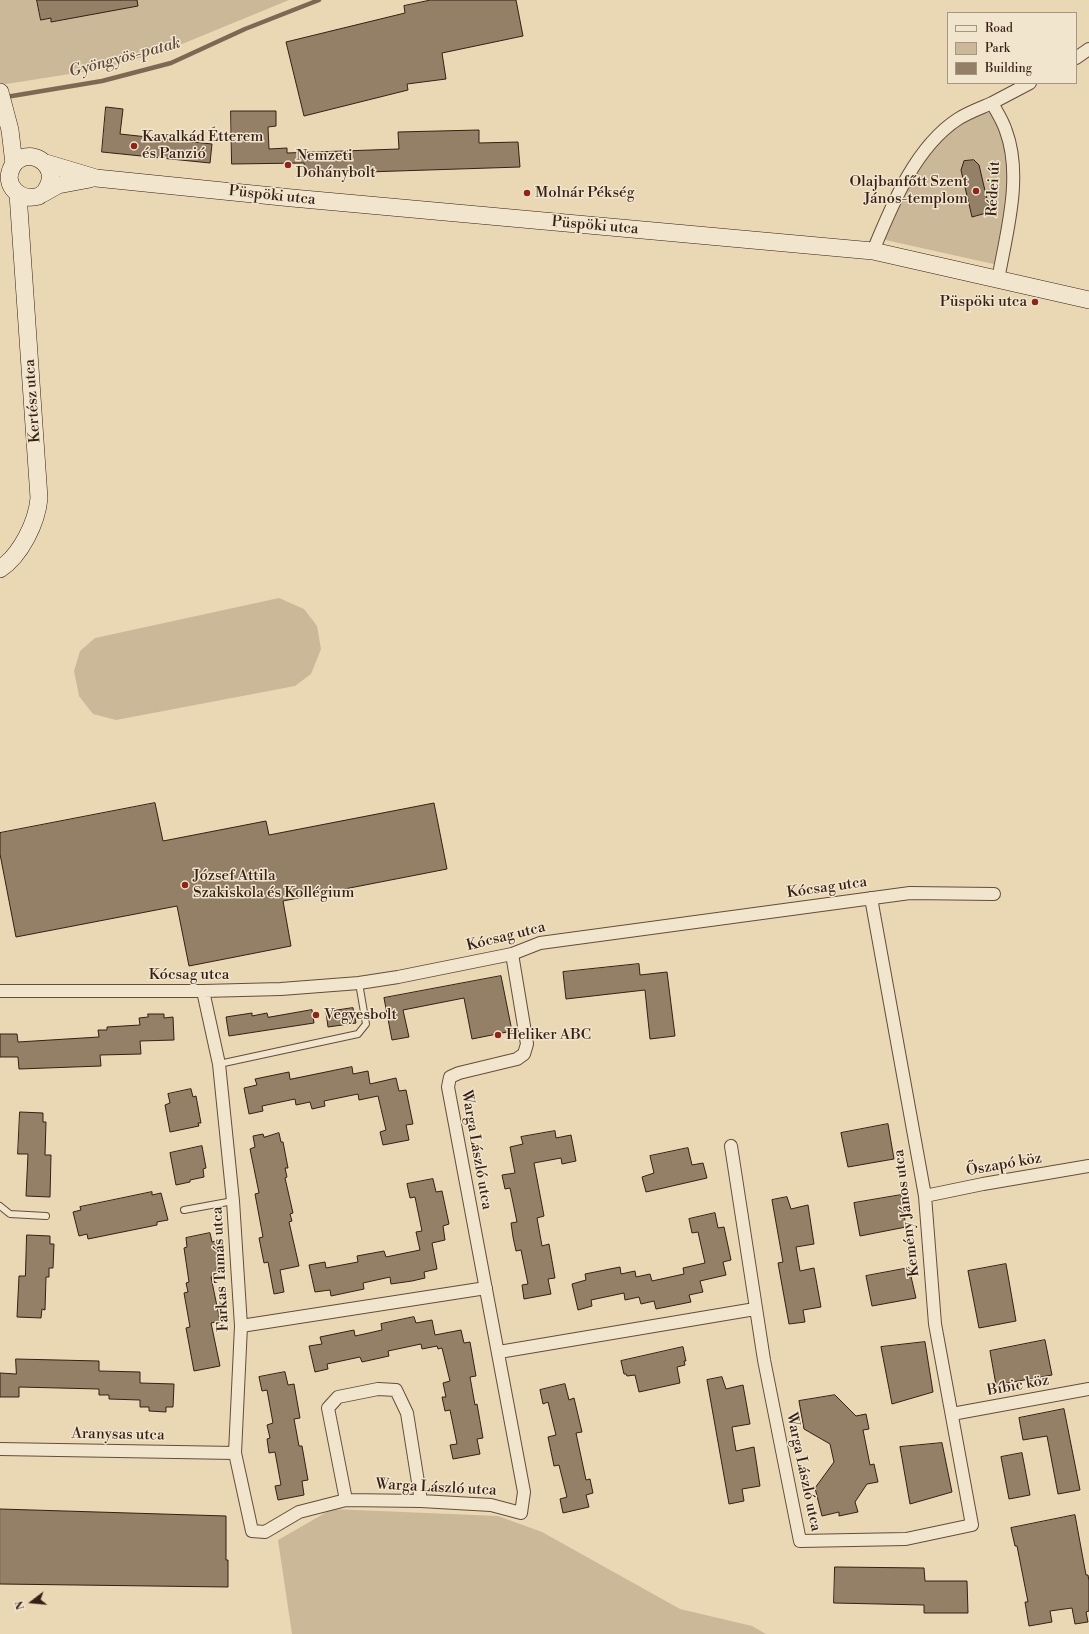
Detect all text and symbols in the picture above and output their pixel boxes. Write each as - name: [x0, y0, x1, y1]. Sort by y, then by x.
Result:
- legend: [947, 12, 1077, 84]
- text: Road: [985, 21, 1013, 36]
- water label: Gyöngyös-patak: [67, 34, 183, 82]
- text: Park: [985, 41, 1010, 56]
- text: Building: [985, 61, 1032, 76]
- place label: Kavalkád Étterem és Panzió: [142, 128, 263, 163]
- marker: Kavalkád Étterem és Panzió: [129, 141, 139, 151]
- place label: Nemzeti Dohánybolt: [296, 147, 375, 182]
- marker: Nemzeti Dohánybolt: [283, 160, 293, 170]
- street label: Rédei út: [984, 161, 1004, 217]
- place label: Olajbanfőtt Szent János-templom: [850, 173, 968, 208]
- street label: Püspöki utca: [228, 182, 316, 210]
- place label: Molnár Pékség: [535, 184, 634, 202]
- marker: Olajbanfőtt Szent János-templom: [971, 186, 981, 196]
- marker: Molnár Pékség: [522, 188, 532, 198]
- street label: Püspöki utca: [551, 213, 639, 239]
- place label: Püspöki utca: [940, 293, 1027, 311]
- marker: Püspöki utca: [1030, 297, 1040, 307]
- street label: Kertész utca: [21, 359, 45, 443]
- place label: József Attila Szakiskola és Kollégium: [193, 867, 354, 902]
- street label: Kócsag utca: [786, 873, 868, 903]
- marker: József Attila Szakiskola és Kollégium: [180, 880, 190, 890]
- street label: Kócsag utca: [465, 919, 547, 955]
- street label: Kócsag utca: [149, 966, 229, 984]
- place label: Vegyesbolt: [324, 1006, 397, 1024]
- marker: Vegyesbolt: [311, 1010, 321, 1020]
- place label: Heliker ABC: [506, 1026, 591, 1044]
- marker: Heliker ABC: [493, 1030, 503, 1040]
- street label: Warga László utca: [457, 1089, 495, 1211]
- street label: Kemény János utca: [890, 1148, 924, 1278]
- street label: Őszapó köz: [965, 1149, 1043, 1181]
- street label: Farkas Tamás utca: [209, 1206, 233, 1332]
- street label: Bíbic köz: [985, 1372, 1051, 1400]
- street label: Warga László utca: [782, 1411, 824, 1533]
- street label: Aranysas utca: [71, 1425, 165, 1445]
- street label: Warga László utca: [375, 1476, 497, 1500]
- north arrow: [12, 1582, 52, 1622]
- text: N: [13, 1599, 28, 1611]

